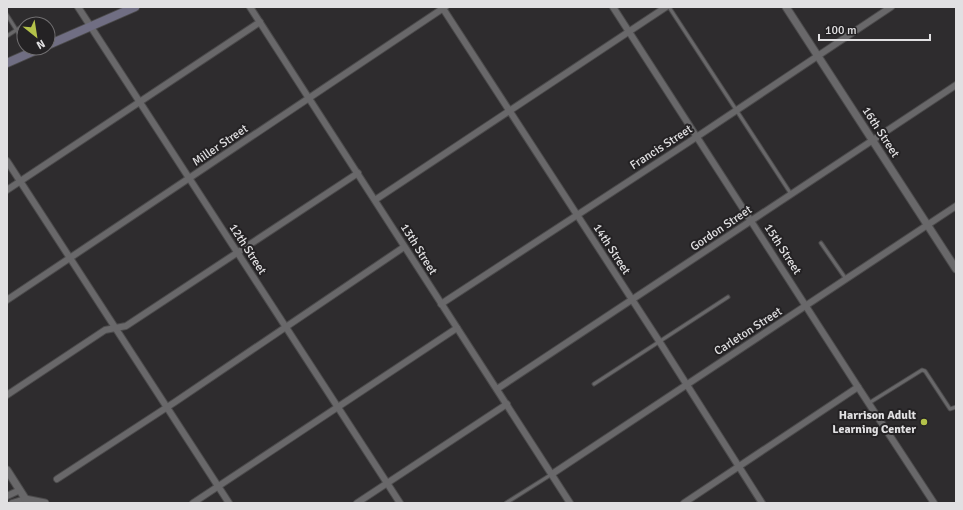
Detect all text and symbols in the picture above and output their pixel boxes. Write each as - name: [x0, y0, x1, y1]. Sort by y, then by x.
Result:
- north arrow: [16, 16, 56, 56]
- scale bar: [819, 16, 930, 42]
- text: 100 m: [825, 23, 857, 38]
- text: N: [34, 37, 47, 52]
- street label: 16th Street: [859, 104, 903, 161]
- street label: Miller Street: [190, 121, 251, 170]
- street label: Francis Street: [627, 122, 695, 173]
- street label: Gordon Street: [688, 202, 755, 255]
- street label: 12th Street: [226, 221, 270, 278]
- street label: 13th Street: [397, 221, 440, 278]
- street label: 14th Street: [590, 221, 634, 278]
- street label: 15th Street: [761, 221, 805, 278]
- street label: Carleton Street: [712, 304, 785, 359]
- place label: Harrison Adult Learning Center: [832, 408, 916, 437]
- marker: Harrison Adult Learning Center: [919, 417, 929, 427]

